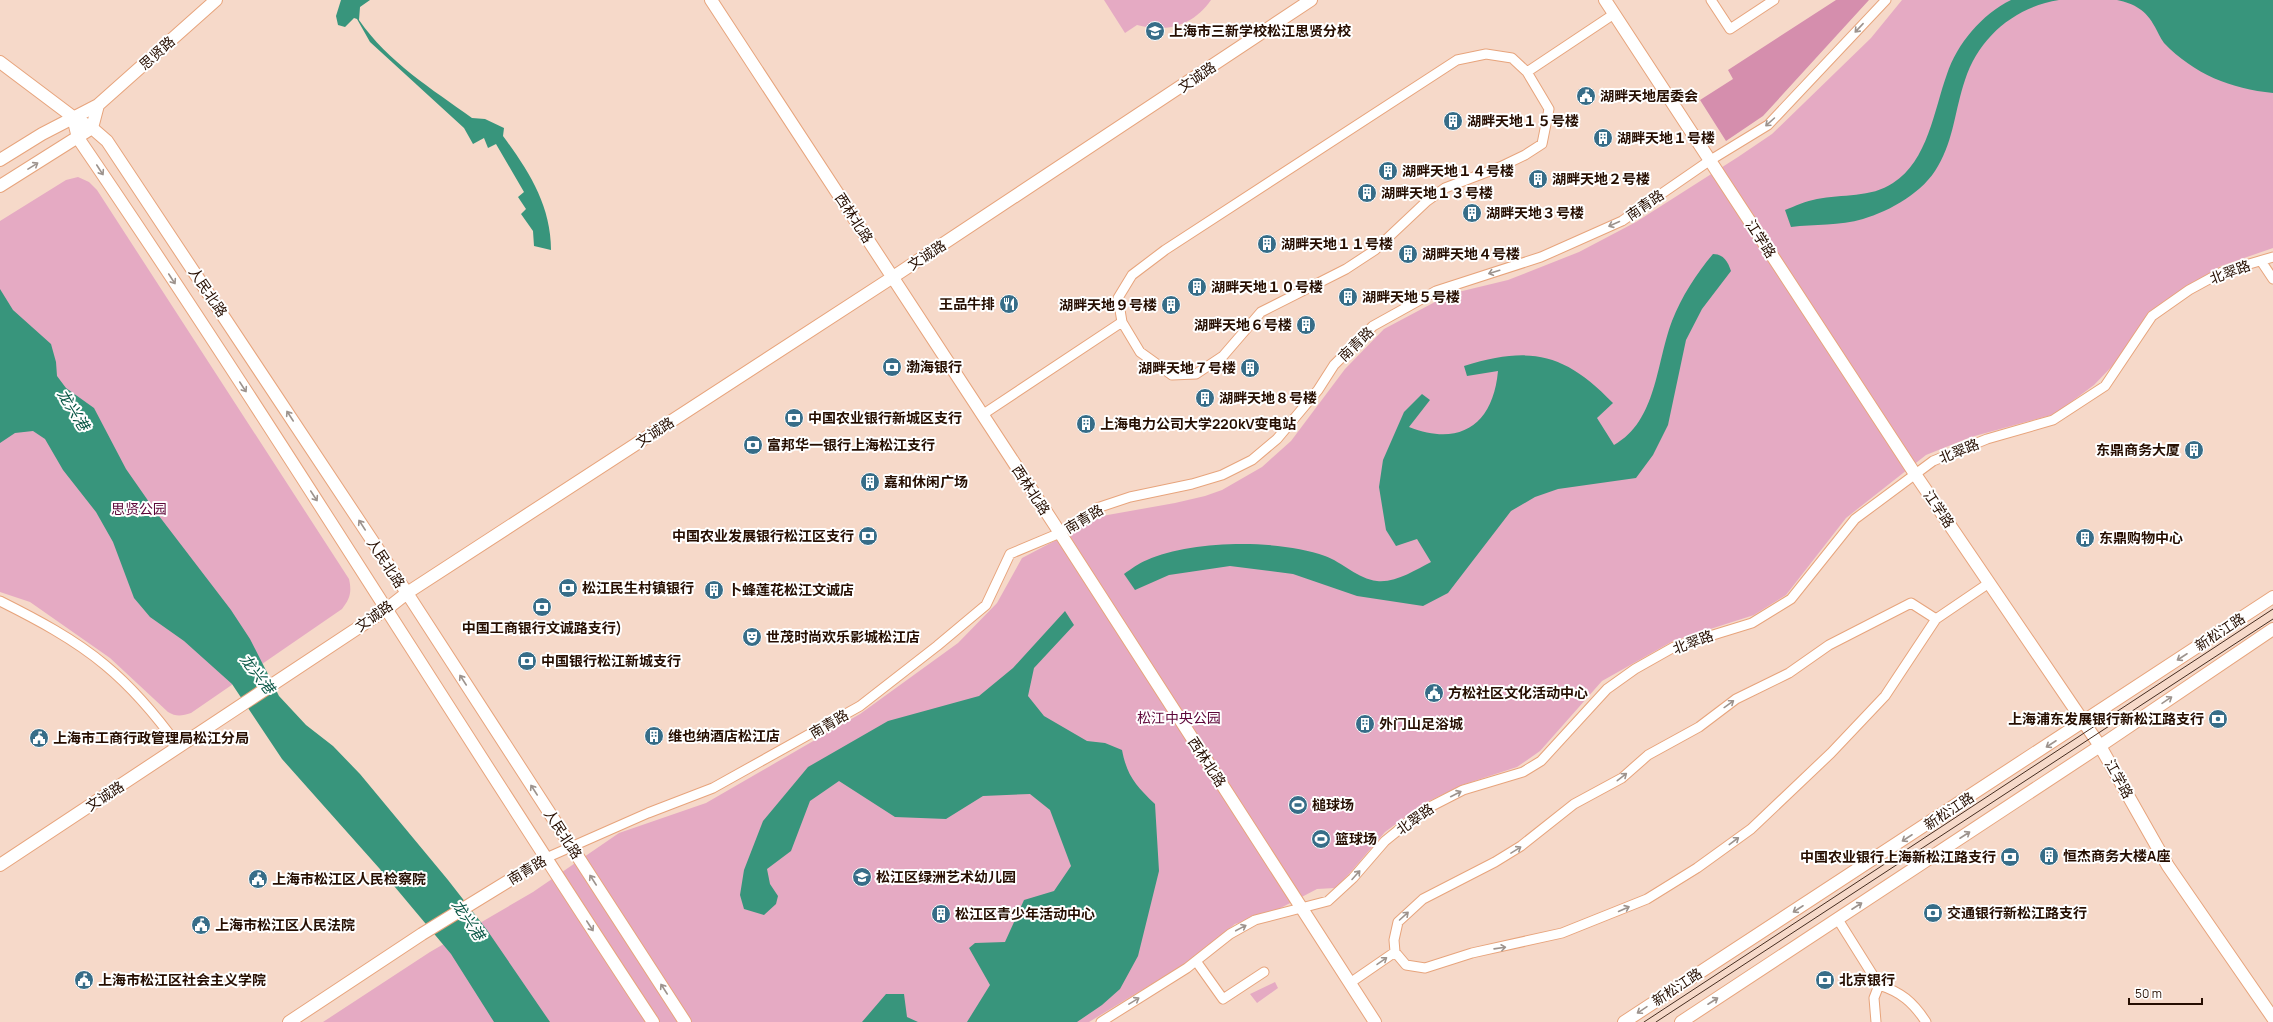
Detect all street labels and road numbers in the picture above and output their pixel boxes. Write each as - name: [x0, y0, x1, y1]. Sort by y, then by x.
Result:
- street label: 思贤路: [135, 32, 179, 74]
- street label: 文诚路: [1174, 57, 1219, 96]
- street label: 南青路: [1622, 185, 1667, 224]
- street label: 西林北路: [831, 189, 878, 246]
- street label: 江学路: [1742, 216, 1781, 262]
- street label: 文诚路: [904, 235, 950, 274]
- street label: 北翠路: [2207, 255, 2253, 288]
- street label: 人民北路: [185, 263, 232, 320]
- street label: 南青路: [1334, 322, 1377, 365]
- street label: 文诚路: [632, 412, 678, 451]
- street label: 北翠路: [1936, 434, 1982, 467]
- street label: 西林北路: [1008, 461, 1055, 518]
- street label: 江学路: [1920, 486, 1959, 531]
- street label: 南青路: [1061, 500, 1107, 538]
- street label: 人民北路: [363, 534, 410, 591]
- street label: 文诚路: [351, 596, 396, 635]
- street label: 新松江路: [2191, 608, 2248, 655]
- street label: 北翠路: [1670, 625, 1716, 658]
- street label: 南青路: [806, 705, 852, 742]
- street label: 西林北路: [1184, 733, 1231, 790]
- street label: 江学路: [2101, 756, 2138, 802]
- street label: 文诚路: [82, 776, 128, 815]
- street label: 新松江路: [1920, 787, 1977, 834]
- street label: 北翠路: [1392, 799, 1437, 838]
- street label: 人民北路: [540, 805, 587, 862]
- street label: 南青路: [504, 851, 550, 889]
- street label: 新松江路: [1648, 963, 1705, 1010]

